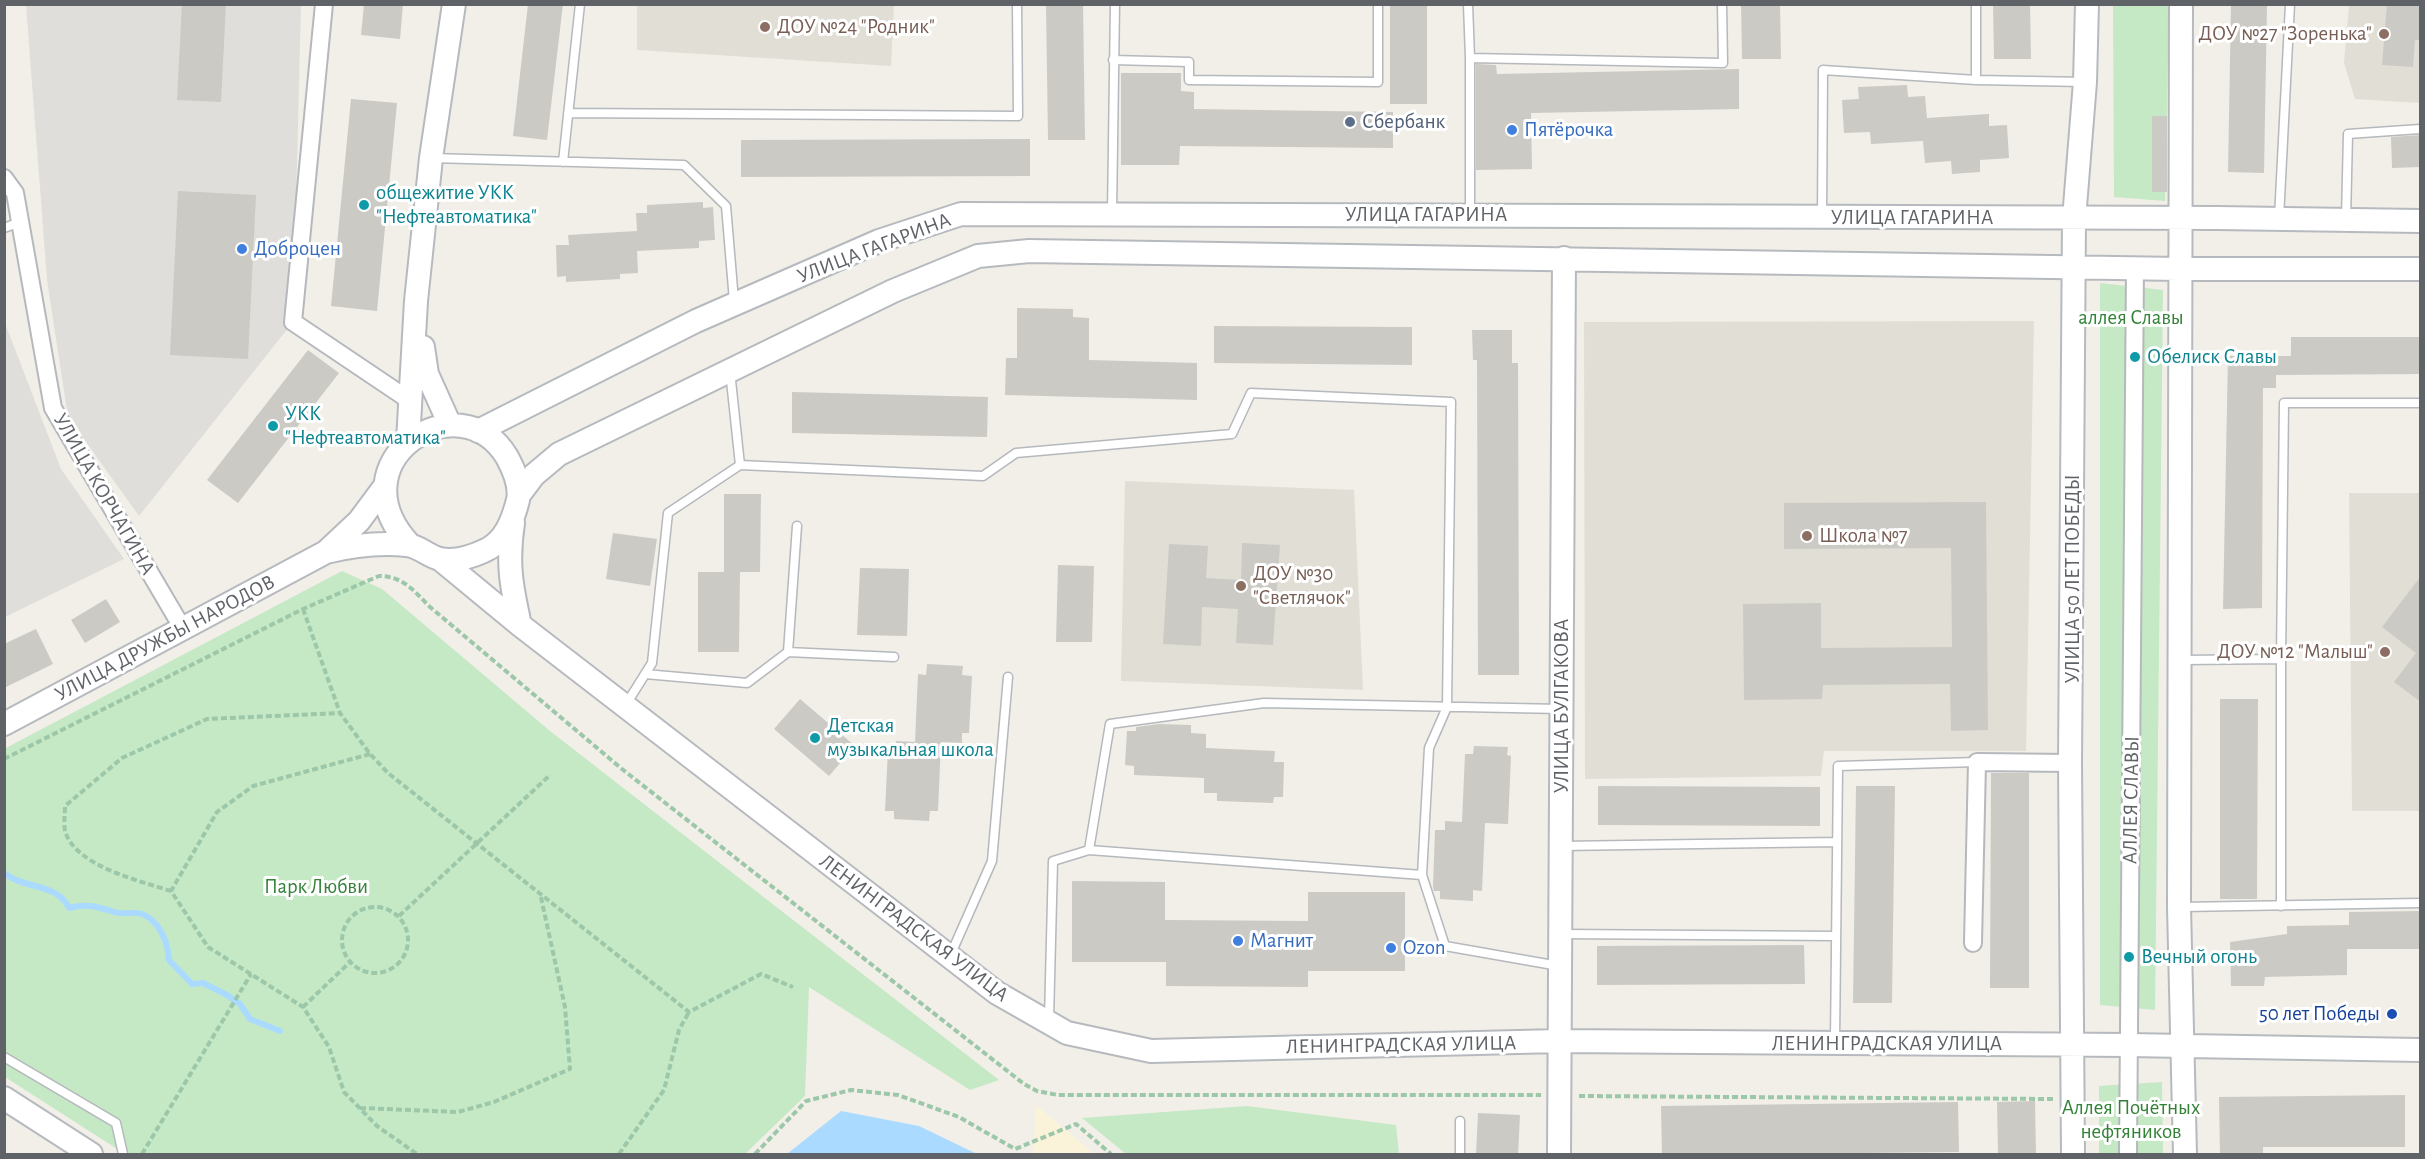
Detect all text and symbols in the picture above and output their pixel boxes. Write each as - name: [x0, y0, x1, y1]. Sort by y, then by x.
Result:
- place label: ДОУ №24 "Родник": [777, 14, 935, 40]
- marker: ДОУ №24 "Родник": [758, 20, 772, 34]
- place label: ДОУ №27 "Зоренька": [2199, 21, 2372, 47]
- marker: ДОУ №27 "Зоренька": [2377, 27, 2391, 41]
- place label: Сбербанк: [1362, 109, 1445, 135]
- marker: Сбербанк: [1343, 115, 1357, 129]
- place label: Пятёрочка: [1524, 117, 1613, 143]
- marker: Пятёрочка: [1505, 123, 1519, 137]
- place label: общежитие УКК "Нефтеавтоматика": [376, 180, 537, 230]
- marker: общежитие УКК "Нефтеавтоматика": [357, 198, 371, 212]
- street label: УЛИЦА ГАГАРИНА: [1345, 202, 1507, 228]
- street label: УЛИЦА ГАГАРИНА: [1831, 205, 1993, 231]
- street label: УЛИЦА ГАГАРИНА: [794, 207, 954, 289]
- place label: Доброцен: [254, 236, 341, 262]
- marker: Доброцен: [235, 242, 249, 256]
- park label: аллея Славы: [2078, 305, 2184, 331]
- place label: Обелиск Славы: [2147, 344, 2277, 370]
- marker: Обелиск Славы: [2128, 350, 2142, 364]
- place label: УКК "Нефтеавтоматика": [285, 401, 446, 451]
- street label: УЛИЦА КОРЧАГИНА: [48, 409, 160, 579]
- marker: УКК "Нефтеавтоматика": [266, 419, 280, 433]
- street label: УЛИЦА 50 ЛЕТ ПОБЕДЫ: [2060, 474, 2086, 684]
- place label: Школа №7: [1819, 523, 1908, 549]
- marker: Школа №7: [1800, 529, 1814, 543]
- place label: ДОУ №30 "Светлячок": [1253, 561, 1351, 611]
- street label: УЛИЦА ДРУЖБЫ НАРОДОВ: [51, 569, 279, 707]
- marker: ДОУ №30 "Светлячок": [1234, 579, 1248, 593]
- street label: УЛИЦА БУЛГАКОВА: [1549, 619, 1575, 793]
- place label: ДОУ №12 "Малыш": [2217, 639, 2373, 665]
- marker: ДОУ №12 "Малыш": [2378, 645, 2392, 659]
- place label: Детская музыкальная школа: [827, 713, 994, 763]
- marker: Детская музыкальная школа: [808, 731, 822, 745]
- street label: АЛЛЕЯ СЛАВЫ: [2117, 736, 2145, 864]
- street label: ЛЕНИНГРАДСКАЯ УЛИЦА: [814, 849, 1014, 1007]
- park label: Парк Любви: [264, 874, 368, 900]
- place label: Магнит: [1250, 928, 1313, 954]
- marker: Магнит: [1231, 934, 1245, 948]
- place label: Ozon: [1403, 935, 1446, 961]
- marker: Ozon: [1384, 941, 1398, 955]
- place label: Вечный огонь: [2141, 944, 2257, 970]
- marker: Вечный огонь: [2122, 950, 2136, 964]
- place label: 50 лет Победы: [2259, 1001, 2380, 1027]
- marker: 50 лет Победы: [2385, 1007, 2399, 1021]
- street label: ЛЕНИНГРАДСКАЯ УЛИЦА: [1286, 1030, 1516, 1060]
- street label: ЛЕНИНГРАДСКАЯ УЛИЦА: [1772, 1031, 2002, 1057]
- park label: Аллея Почётных нефтяников: [2062, 1095, 2200, 1145]

